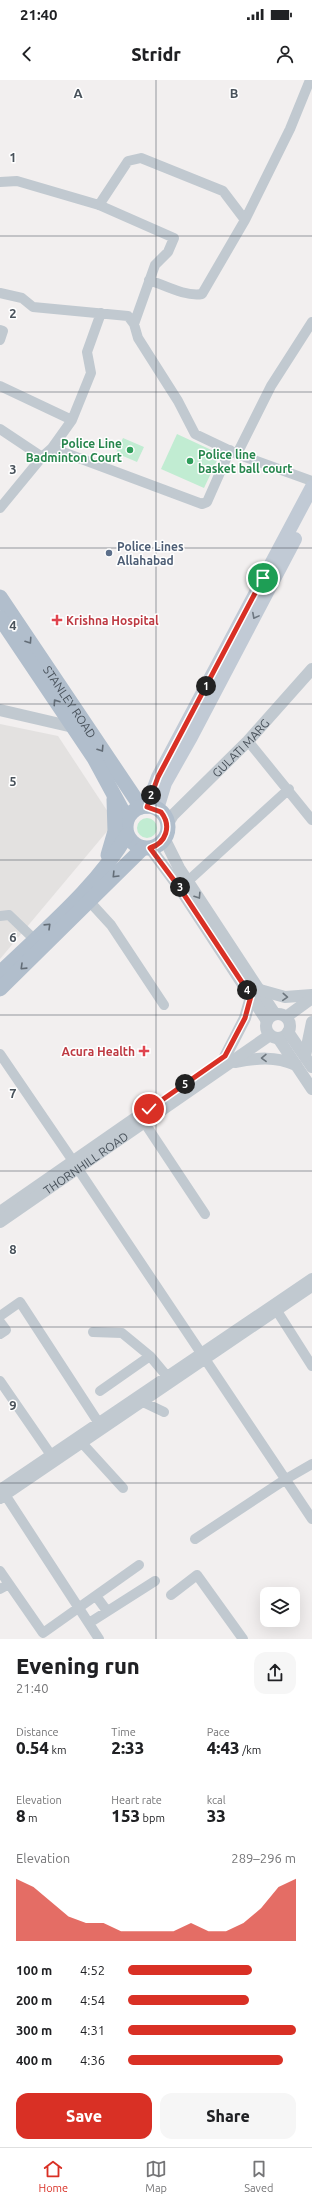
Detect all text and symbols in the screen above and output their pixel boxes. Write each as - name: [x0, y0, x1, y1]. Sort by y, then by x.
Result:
- text: 21:40: [20, 6, 58, 23]
- icon: back: [16, 43, 38, 65]
- icon: person: [274, 43, 296, 65]
- text: Stridr: [131, 44, 181, 64]
- text: A: [73, 86, 83, 100]
- text: B: [230, 86, 239, 100]
- text: 1: [9, 150, 17, 164]
- text: 2: [9, 306, 17, 320]
- place label: Police Line Badminton Court: [26, 437, 122, 464]
- marker: Police Line Badminton Court: [125, 445, 135, 455]
- place label: Police line basket ball court: [198, 448, 292, 475]
- marker: Police line basket ball court: [185, 456, 195, 466]
- text: 3: [9, 462, 17, 476]
- place label: Police Lines Allahabad: [117, 540, 184, 567]
- marker: Police Lines Allahabad: [104, 548, 114, 558]
- pin: [246, 561, 280, 595]
- icon: arrive: [252, 567, 274, 589]
- one-way arrow: [252, 612, 260, 619]
- marker: Krishna Hospital: [51, 614, 63, 626]
- place label: Krishna Hospital: [66, 614, 159, 627]
- text: 4: [9, 618, 17, 632]
- one-way arrow: [24, 637, 32, 644]
- street label: STANLEY ROAD: [41, 663, 99, 740]
- pin: 1: [196, 676, 216, 696]
- text: 1: [203, 680, 209, 692]
- one-way arrow: [54, 699, 61, 706]
- street label: GULATI MARG: [209, 716, 271, 779]
- one-way arrow: [96, 745, 104, 752]
- text: 5: [9, 774, 17, 788]
- pin: 2: [141, 785, 161, 805]
- text: 2: [148, 789, 154, 801]
- one-way arrow: [112, 870, 120, 878]
- pin: 3: [170, 877, 190, 897]
- text: 3: [177, 881, 183, 893]
- one-way arrow: [193, 892, 201, 899]
- one-way arrow: [43, 923, 51, 931]
- text: 6: [9, 930, 17, 944]
- one-way arrow: [20, 962, 28, 970]
- pin: 4: [237, 980, 257, 1000]
- text: 4: [244, 984, 250, 996]
- one-way arrow: [282, 992, 288, 1001]
- place label: Acura Health: [62, 1045, 135, 1058]
- marker: Acura Health: [138, 1045, 150, 1057]
- one-way arrow: [261, 1054, 267, 1062]
- pin: 5: [175, 1074, 195, 1094]
- text: 5: [182, 1078, 188, 1090]
- text: 7: [9, 1086, 17, 1100]
- pin: [132, 1092, 166, 1126]
- icon: check: [138, 1098, 160, 1120]
- street label: THORNHILL ROAD: [41, 1129, 130, 1197]
- text: 8: [9, 1242, 17, 1256]
- text: 9: [9, 1398, 17, 1412]
- map controls: [260, 1587, 300, 1627]
- button: layers: [260, 1587, 300, 1627]
- button: share: [254, 1652, 296, 1694]
- text: Evening run: [16, 1653, 140, 1678]
- text: 21:40: [16, 1681, 49, 1695]
- text: Distance: [16, 1726, 59, 1738]
- text: Time: [111, 1726, 136, 1738]
- text: Pace: [207, 1726, 230, 1738]
- text: 0.54: [16, 1738, 49, 1757]
- text: 2:33: [111, 1738, 144, 1757]
- text: 4:43: [207, 1738, 240, 1757]
- text: km: [49, 1744, 67, 1756]
- text: /km: [240, 1744, 261, 1756]
- text: Elevation: [16, 1794, 62, 1806]
- text: Heart rate: [111, 1794, 162, 1806]
- text: kcal: [207, 1794, 226, 1806]
- text: 8: [16, 1806, 26, 1825]
- text: 153: [111, 1806, 140, 1825]
- text: 33: [207, 1806, 226, 1825]
- text: m: [26, 1812, 38, 1824]
- text: bpm: [140, 1812, 165, 1824]
- text: Elevation: [16, 1851, 70, 1865]
- text: 289–296 m: [231, 1851, 296, 1865]
- text: 100 m: [16, 1963, 52, 1977]
- text: 4:52: [80, 1963, 105, 1977]
- text: 200 m: [16, 1993, 52, 2007]
- text: 4:54: [80, 1993, 105, 2007]
- text: 300 m: [16, 2023, 52, 2037]
- text: 4:31: [80, 2023, 105, 2037]
- text: 400 m: [16, 2053, 52, 2067]
- text: 4:36: [80, 2053, 105, 2067]
- button: Save: [16, 2093, 152, 2139]
- button: Share: [160, 2093, 296, 2139]
- tab: Home: [39, 2158, 68, 2194]
- tab: Map: [145, 2158, 167, 2194]
- tab: Saved: [244, 2158, 273, 2194]

